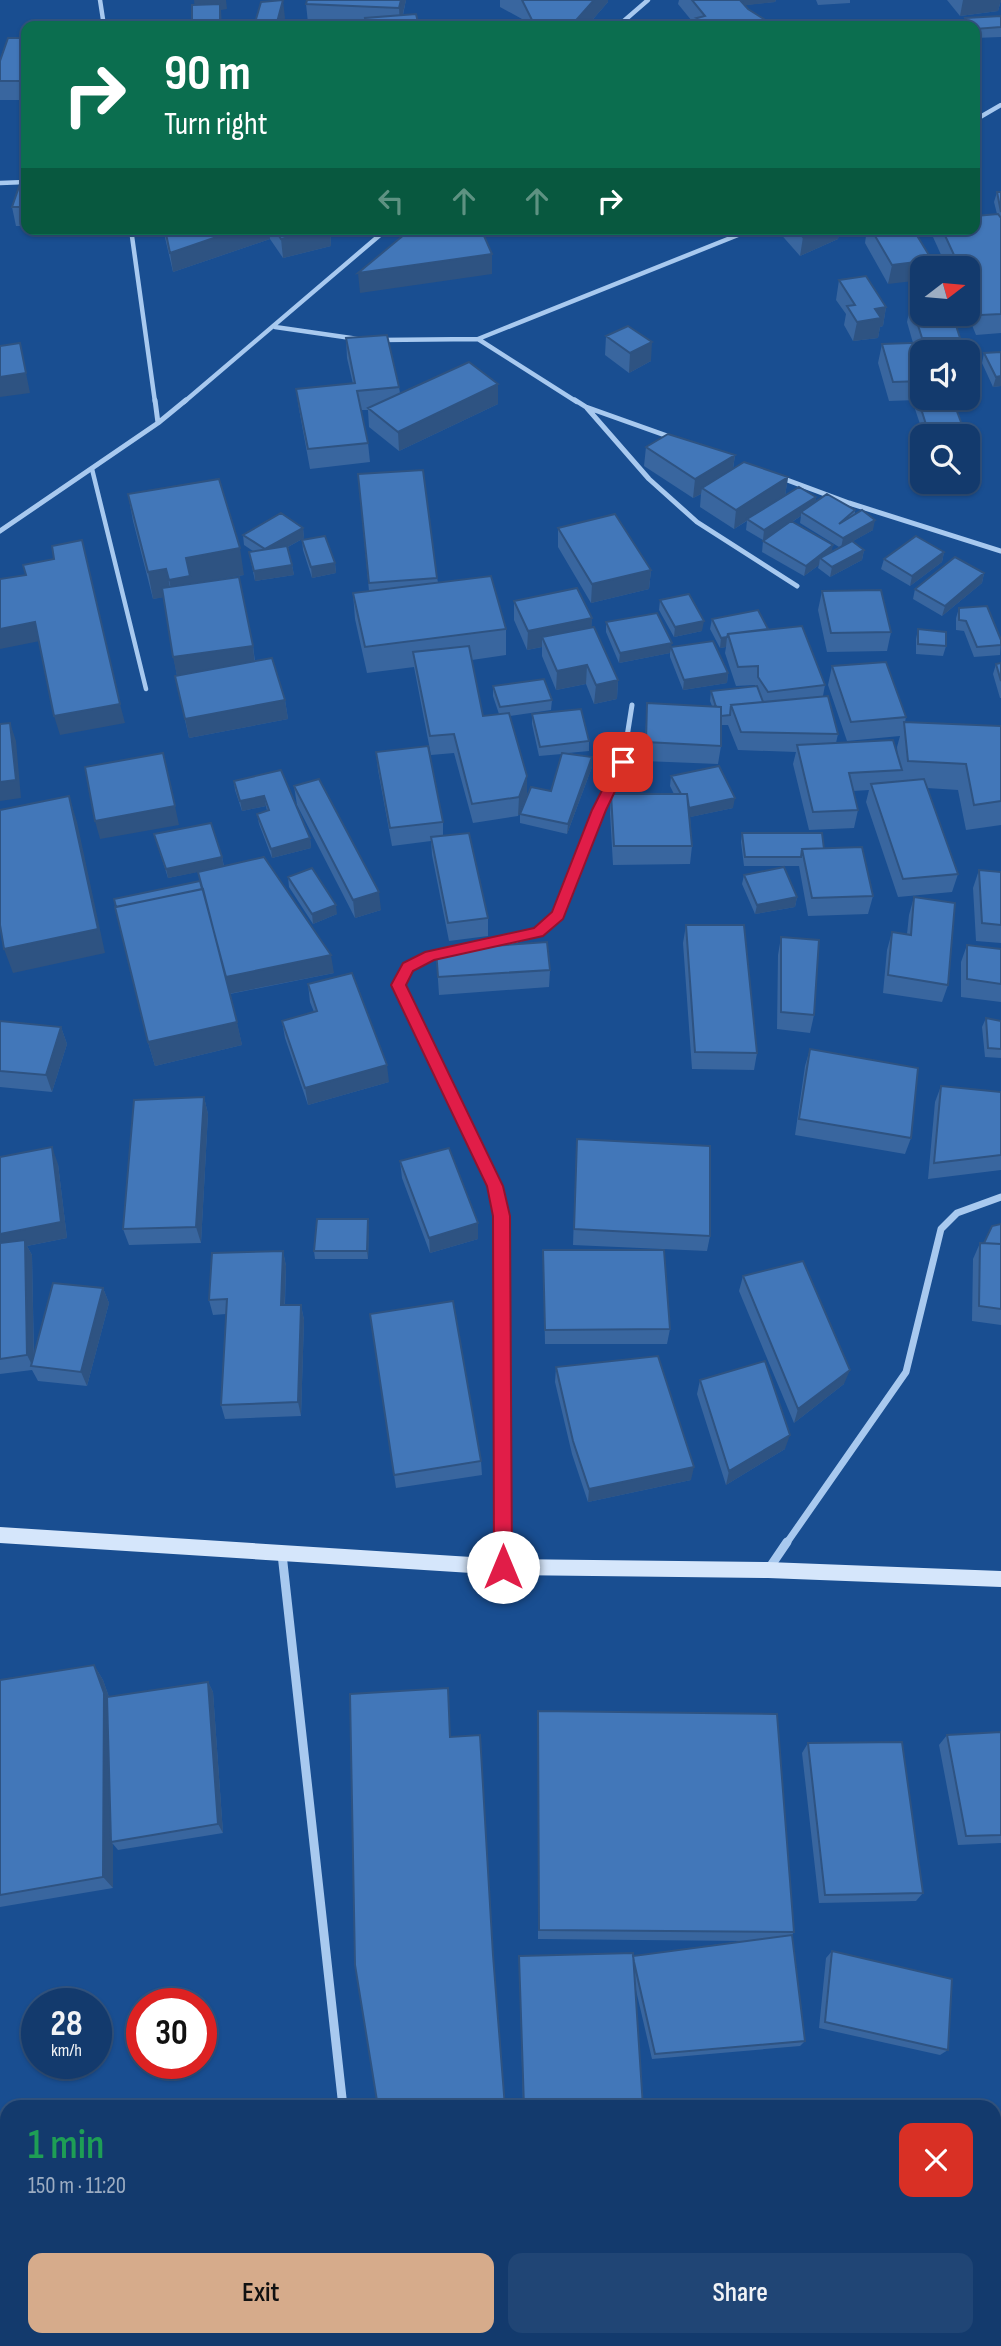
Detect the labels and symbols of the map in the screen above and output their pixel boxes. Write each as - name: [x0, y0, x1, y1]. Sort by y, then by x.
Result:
- north arrow: [910, 256, 980, 326]
- pin: [593, 732, 653, 792]
- position arrow: [466, 1530, 540, 1604]
- speed limit sign: 30: [126, 1988, 217, 2079]

